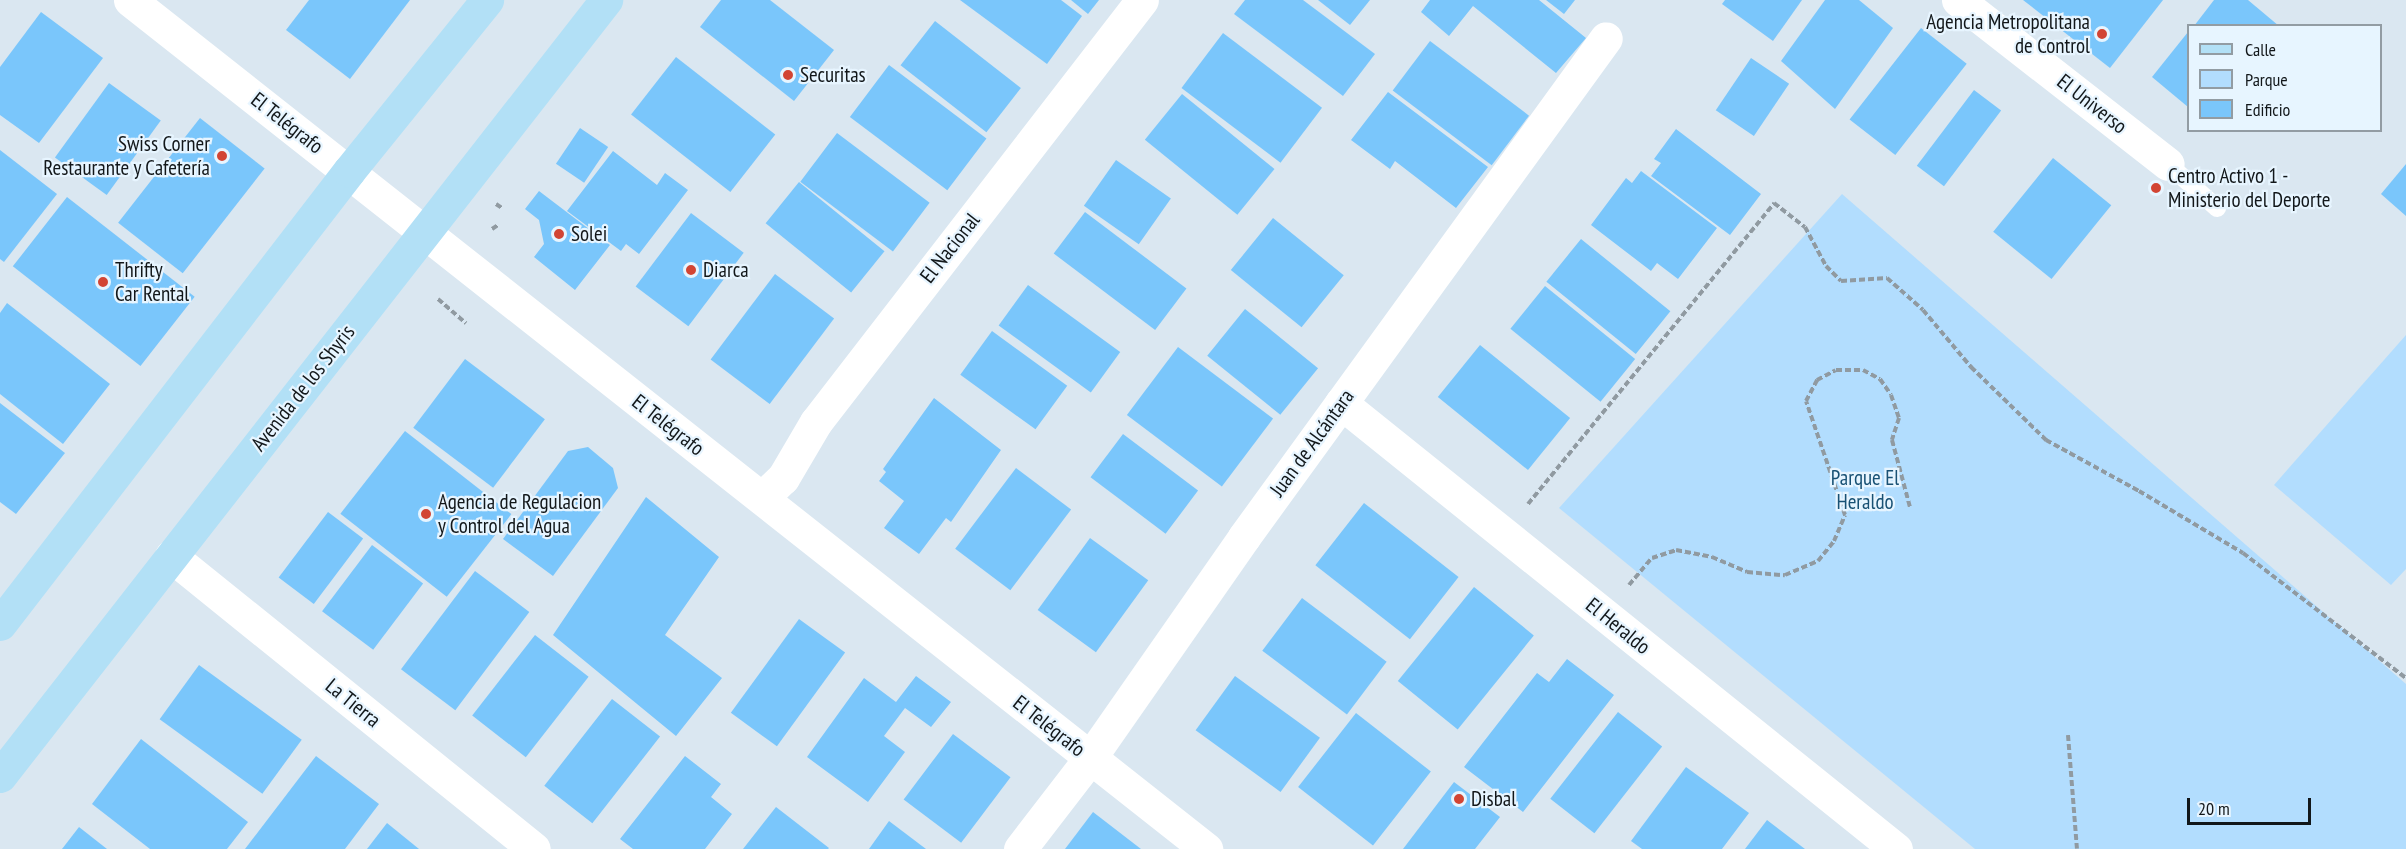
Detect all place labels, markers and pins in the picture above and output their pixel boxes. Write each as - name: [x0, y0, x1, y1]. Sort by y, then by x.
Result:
- place label: Agencia Metropolitana de Control: [1926, 9, 2090, 59]
- marker: Agencia Metropolitana de Control: [2095, 27, 2109, 41]
- place label: Securitas: [800, 62, 866, 88]
- marker: Securitas: [781, 68, 795, 82]
- place label: Swiss Corner Restaurante y Cafetería: [43, 131, 210, 181]
- marker: Swiss Corner Restaurante y Cafetería: [215, 149, 229, 163]
- place label: Centro Activo 1 - Ministerio del Deporte: [2168, 163, 2330, 213]
- marker: Centro Activo 1 - Ministerio del Deporte: [2149, 181, 2163, 195]
- place label: Solei: [571, 221, 607, 247]
- marker: Solei: [552, 227, 566, 241]
- place label: Thrifty Car Rental: [115, 257, 189, 307]
- place label: Diarca: [703, 257, 749, 283]
- marker: Diarca: [684, 263, 698, 277]
- marker: Thrifty Car Rental: [96, 275, 110, 289]
- place label: Agencia de Regulacion y Control del Agua: [438, 489, 601, 539]
- marker: Agencia de Regulacion y Control del Agua: [419, 507, 433, 521]
- place label: Disbal: [1471, 786, 1516, 812]
- marker: Disbal: [1452, 792, 1466, 806]

